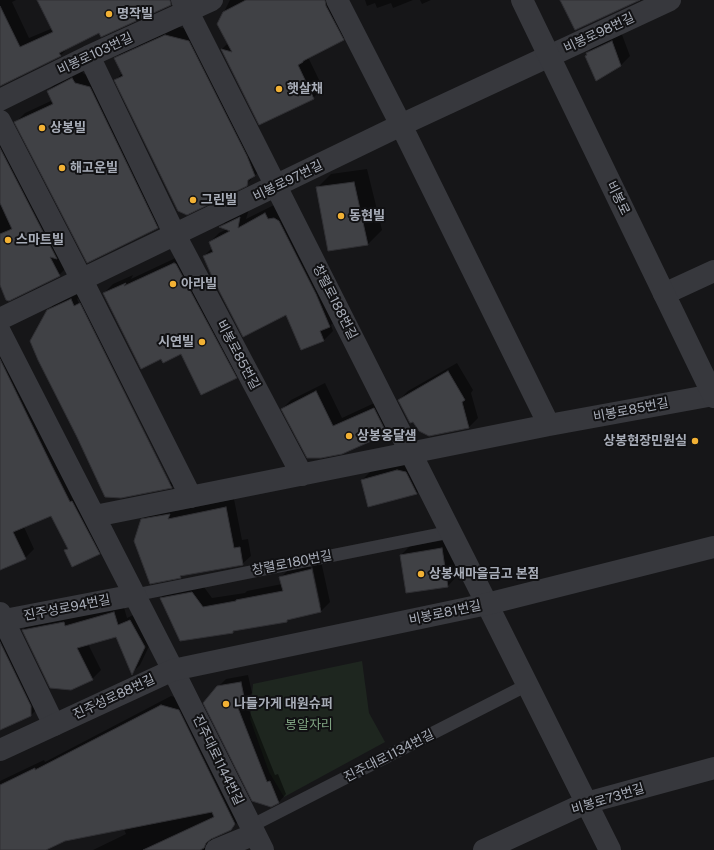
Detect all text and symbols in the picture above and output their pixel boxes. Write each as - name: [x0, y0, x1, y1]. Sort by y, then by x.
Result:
- place label: 명작빌: [117, 6, 153, 22]
- marker: 명작빌: [104, 9, 114, 19]
- street label: 비봉로98번길: [561, 10, 637, 56]
- street label: 비봉로103번길: [55, 30, 135, 78]
- place label: 햇살채: [287, 81, 323, 97]
- marker: 햇살채: [274, 84, 284, 94]
- place label: 상봉빌: [50, 120, 86, 136]
- marker: 상봉빌: [37, 123, 47, 133]
- street label: 비봉로97번길: [251, 157, 325, 205]
- place label: 해고운빌: [70, 160, 118, 176]
- marker: 해고운빌: [57, 163, 67, 173]
- street label: 비봉로: [603, 178, 633, 218]
- place label: 그린빌: [201, 192, 237, 208]
- marker: 그린빌: [188, 195, 198, 205]
- place label: 동현빌: [349, 208, 385, 224]
- marker: 동현빌: [336, 211, 346, 221]
- place label: 스마트빌: [16, 232, 64, 248]
- marker: 스마트빌: [3, 235, 13, 245]
- street label: 창렬로188번길: [309, 262, 361, 342]
- place label: 아라빌: [181, 276, 217, 292]
- marker: 아라빌: [168, 279, 178, 289]
- street label: 비봉로85번길: [213, 318, 263, 392]
- place label: 시연빌: [158, 334, 194, 350]
- marker: 시연빌: [197, 337, 207, 347]
- street label: 비봉로85번길: [592, 395, 670, 425]
- place label: 상봉옹달샘: [357, 428, 417, 444]
- marker: 상봉옹달샘: [344, 431, 354, 441]
- place label: 상봉현장민원실: [603, 433, 687, 449]
- marker: 상봉현장민원실: [690, 436, 700, 446]
- street label: 창렬로180번길: [251, 548, 333, 578]
- place label: 상봉새마을금고 본점: [429, 566, 540, 582]
- marker: 상봉새마을금고 본점: [416, 569, 426, 579]
- street label: 진주성로94번길: [22, 592, 112, 624]
- street label: 비봉로81번길: [407, 598, 483, 628]
- street label: 진주성로88번길: [71, 671, 157, 723]
- place label: 나들가게 대원슈퍼: [234, 696, 333, 712]
- marker: 나들가게 대원슈퍼: [221, 699, 231, 709]
- street label: 진주대로1144번길: [189, 712, 247, 808]
- park label: 봉알자리: [285, 717, 333, 733]
- street label: 진주대로1134번길: [341, 727, 437, 785]
- street label: 비봉로73번길: [570, 780, 646, 818]

